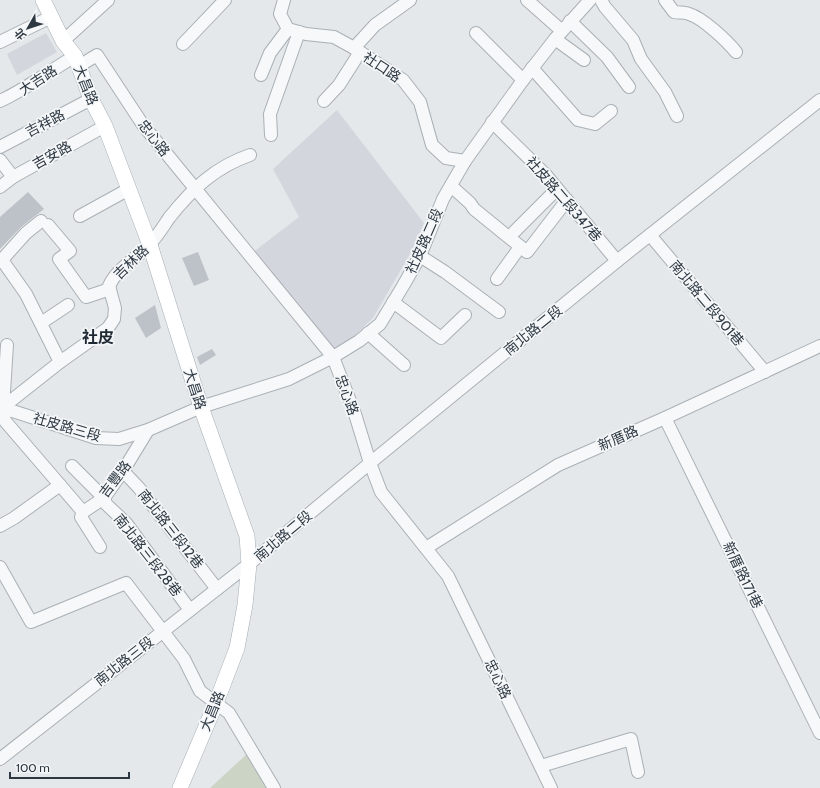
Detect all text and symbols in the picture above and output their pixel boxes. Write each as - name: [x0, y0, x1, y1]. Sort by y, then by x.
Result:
- north arrow: [8, 8, 48, 48]
- text: 北: [11, 26, 29, 43]
- street label: 社口路: [360, 48, 404, 86]
- street label: 大吉路: [15, 61, 61, 99]
- street label: 大昌路: [70, 62, 102, 108]
- street label: 吉祥路: [22, 105, 68, 141]
- street label: 忠心路: [134, 116, 174, 160]
- street label: 吉安路: [29, 137, 75, 173]
- street label: 社皮路二段347巷: [522, 153, 606, 245]
- street label: 社皮路二段: [402, 205, 446, 277]
- street label: 吉林路: [110, 241, 152, 283]
- street label: 南北路二段901巷: [666, 257, 748, 349]
- street label: 南北路二段: [500, 301, 566, 359]
- district label: 社皮: [82, 328, 114, 347]
- street label: 大昌路: [180, 366, 210, 412]
- street label: 忠心路: [331, 372, 363, 418]
- street label: 社皮路三段: [31, 409, 103, 445]
- street label: 新厝路: [595, 421, 641, 455]
- street label: 吉豐路: [95, 457, 135, 501]
- street label: 南北路三段12巷: [134, 486, 208, 572]
- street label: 南北路二段: [250, 507, 316, 565]
- street label: 南北路三段28巷: [110, 510, 186, 600]
- street label: 新厝路171巷: [719, 539, 767, 611]
- street label: 南北路三段: [91, 632, 157, 690]
- street label: 忠心路: [481, 656, 515, 702]
- street label: 大昌路: [196, 688, 228, 734]
- scale bar: [10, 754, 129, 780]
- text: 100 m: [16, 760, 50, 775]

